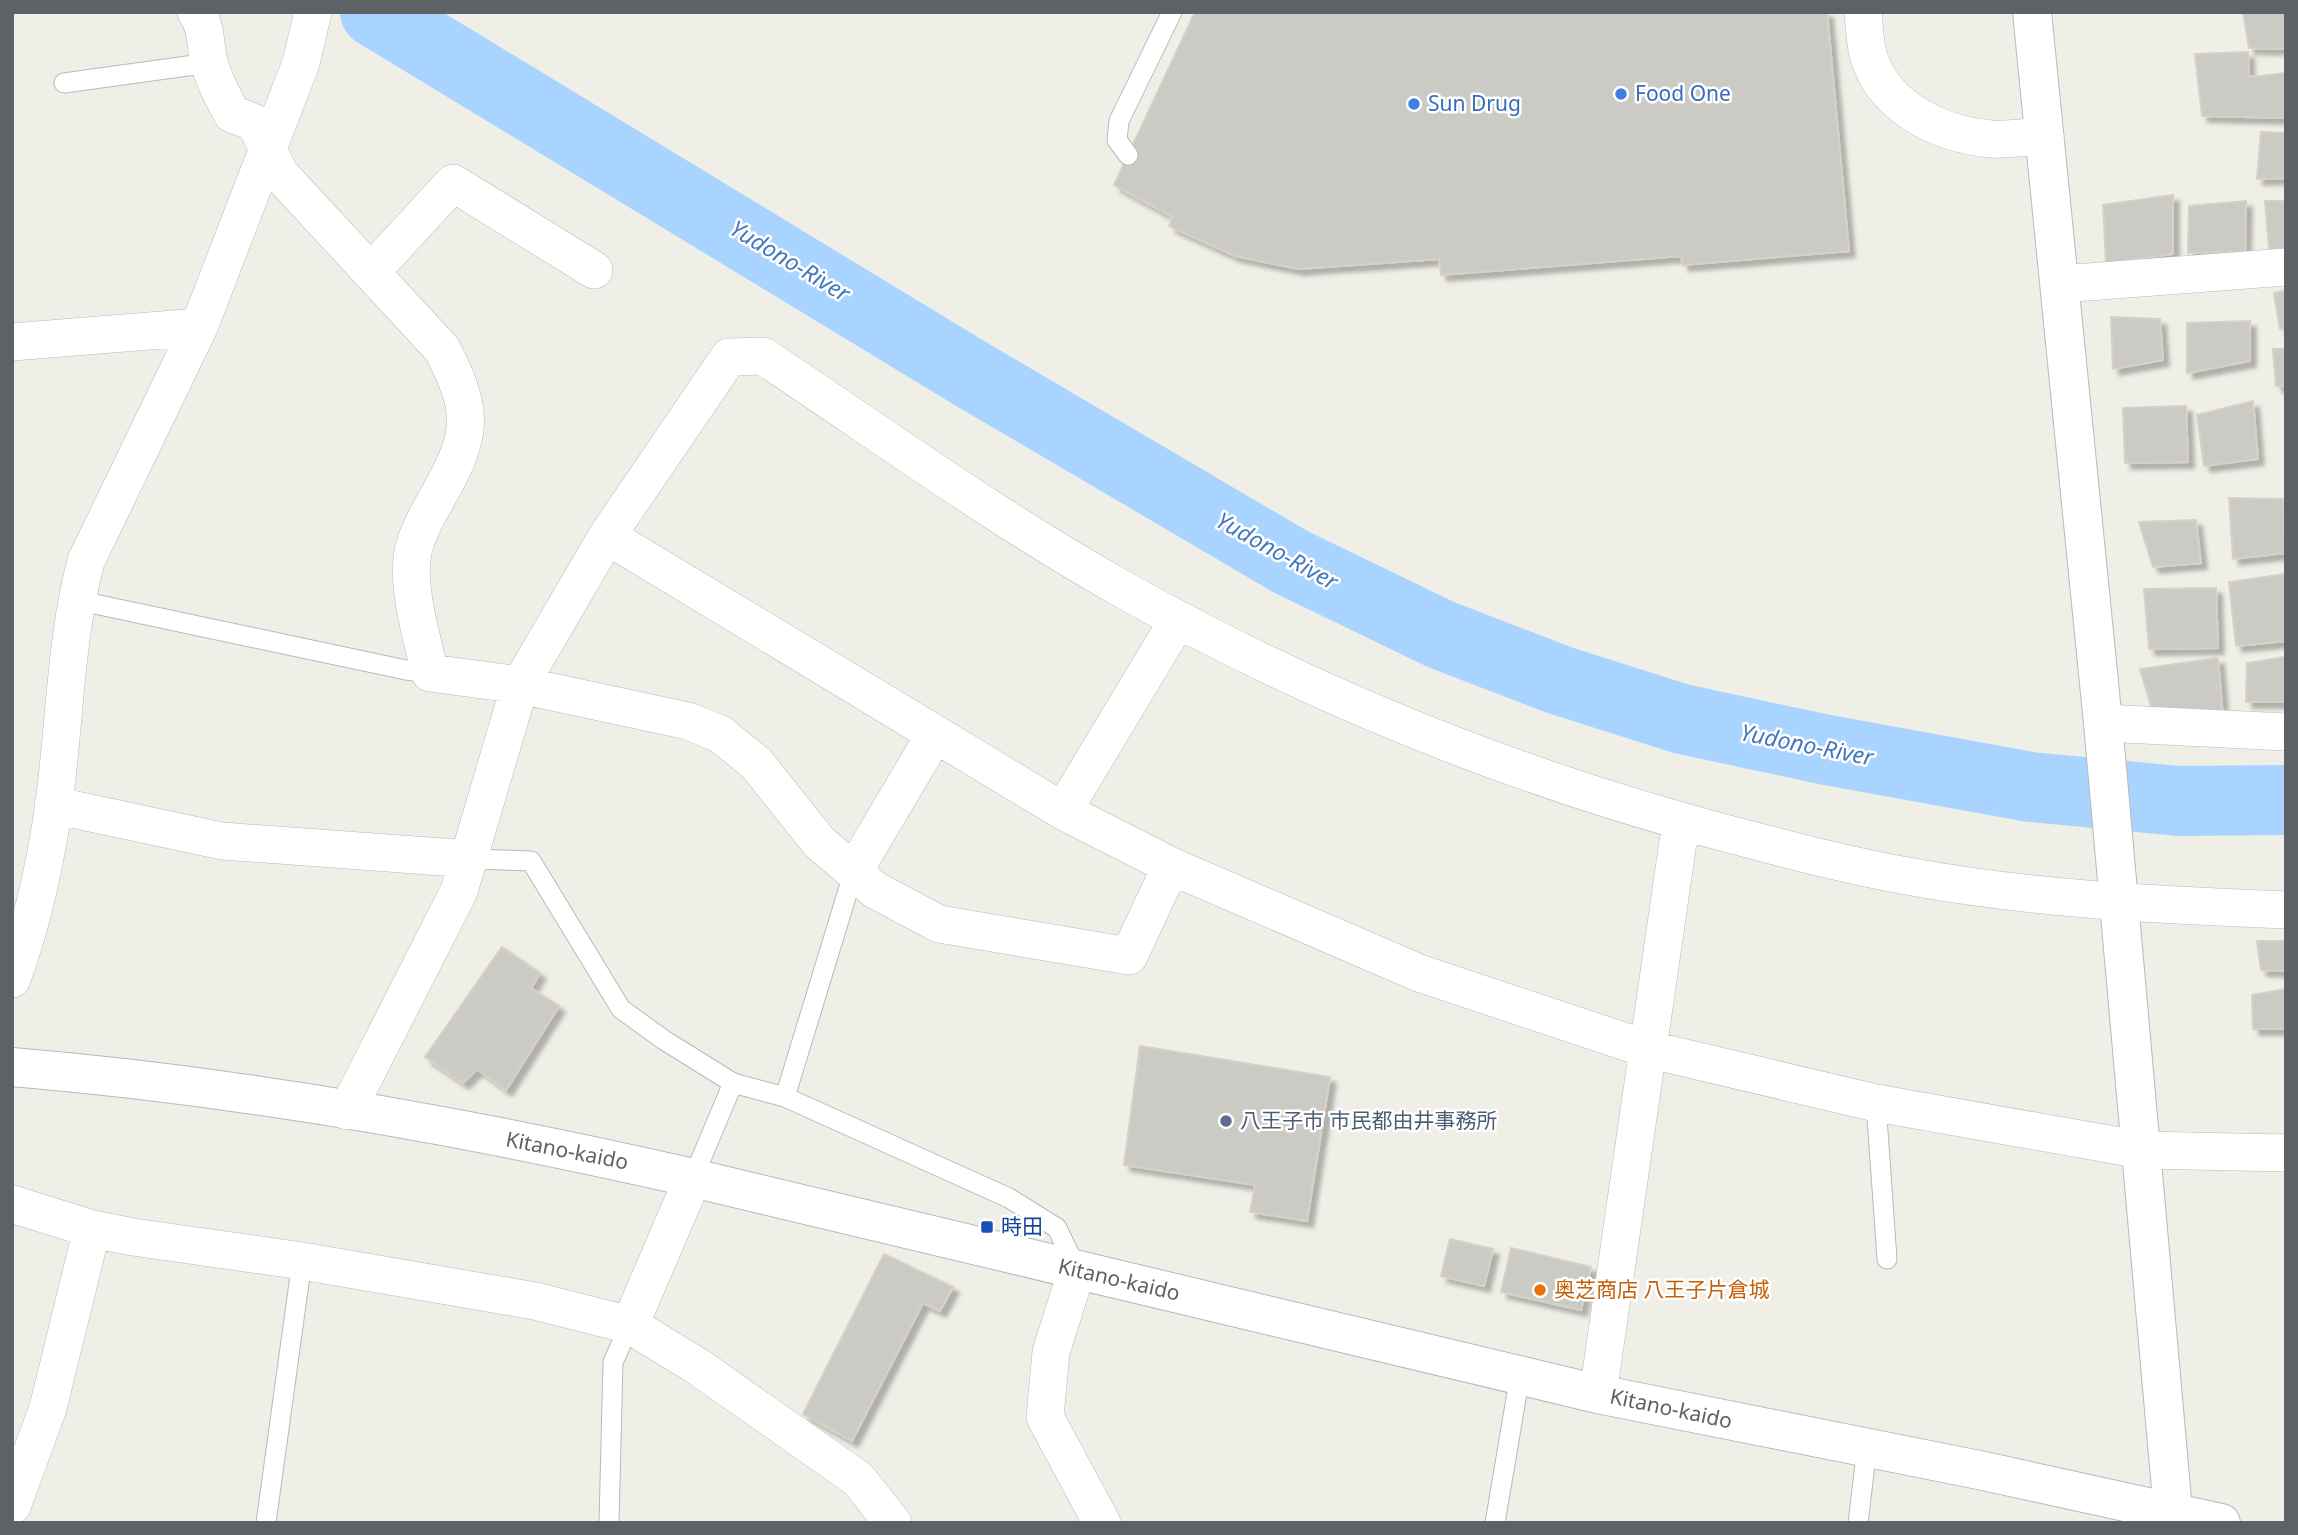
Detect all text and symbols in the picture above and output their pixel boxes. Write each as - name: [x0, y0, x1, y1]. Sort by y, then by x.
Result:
- place label: Food One: [1635, 79, 1731, 107]
- marker: Food One: [1613, 86, 1629, 102]
- place label: Sun Drug: [1428, 89, 1521, 117]
- marker: Sun Drug: [1406, 96, 1422, 112]
- water label: Yudono-River: [725, 212, 857, 309]
- water label: Yudono-River: [1211, 504, 1345, 597]
- water label: Yudono-River: [1738, 715, 1877, 773]
- place label: 八王子市 市民都由井事務所: [1240, 1106, 1497, 1134]
- marker: 八王子市 市民都由井事務所: [1218, 1113, 1234, 1129]
- street label: Kitano-kaido: [504, 1124, 631, 1176]
- place label: 時田: [1001, 1212, 1043, 1240]
- marker: 時田: [979, 1219, 995, 1235]
- street label: Kitano-kaido: [1056, 1251, 1183, 1307]
- place label: 奥芝商店 八王子片倉城: [1554, 1275, 1769, 1303]
- marker: 奥芝商店 八王子片倉城: [1532, 1282, 1548, 1298]
- street label: Kitano-kaido: [1608, 1381, 1735, 1435]

